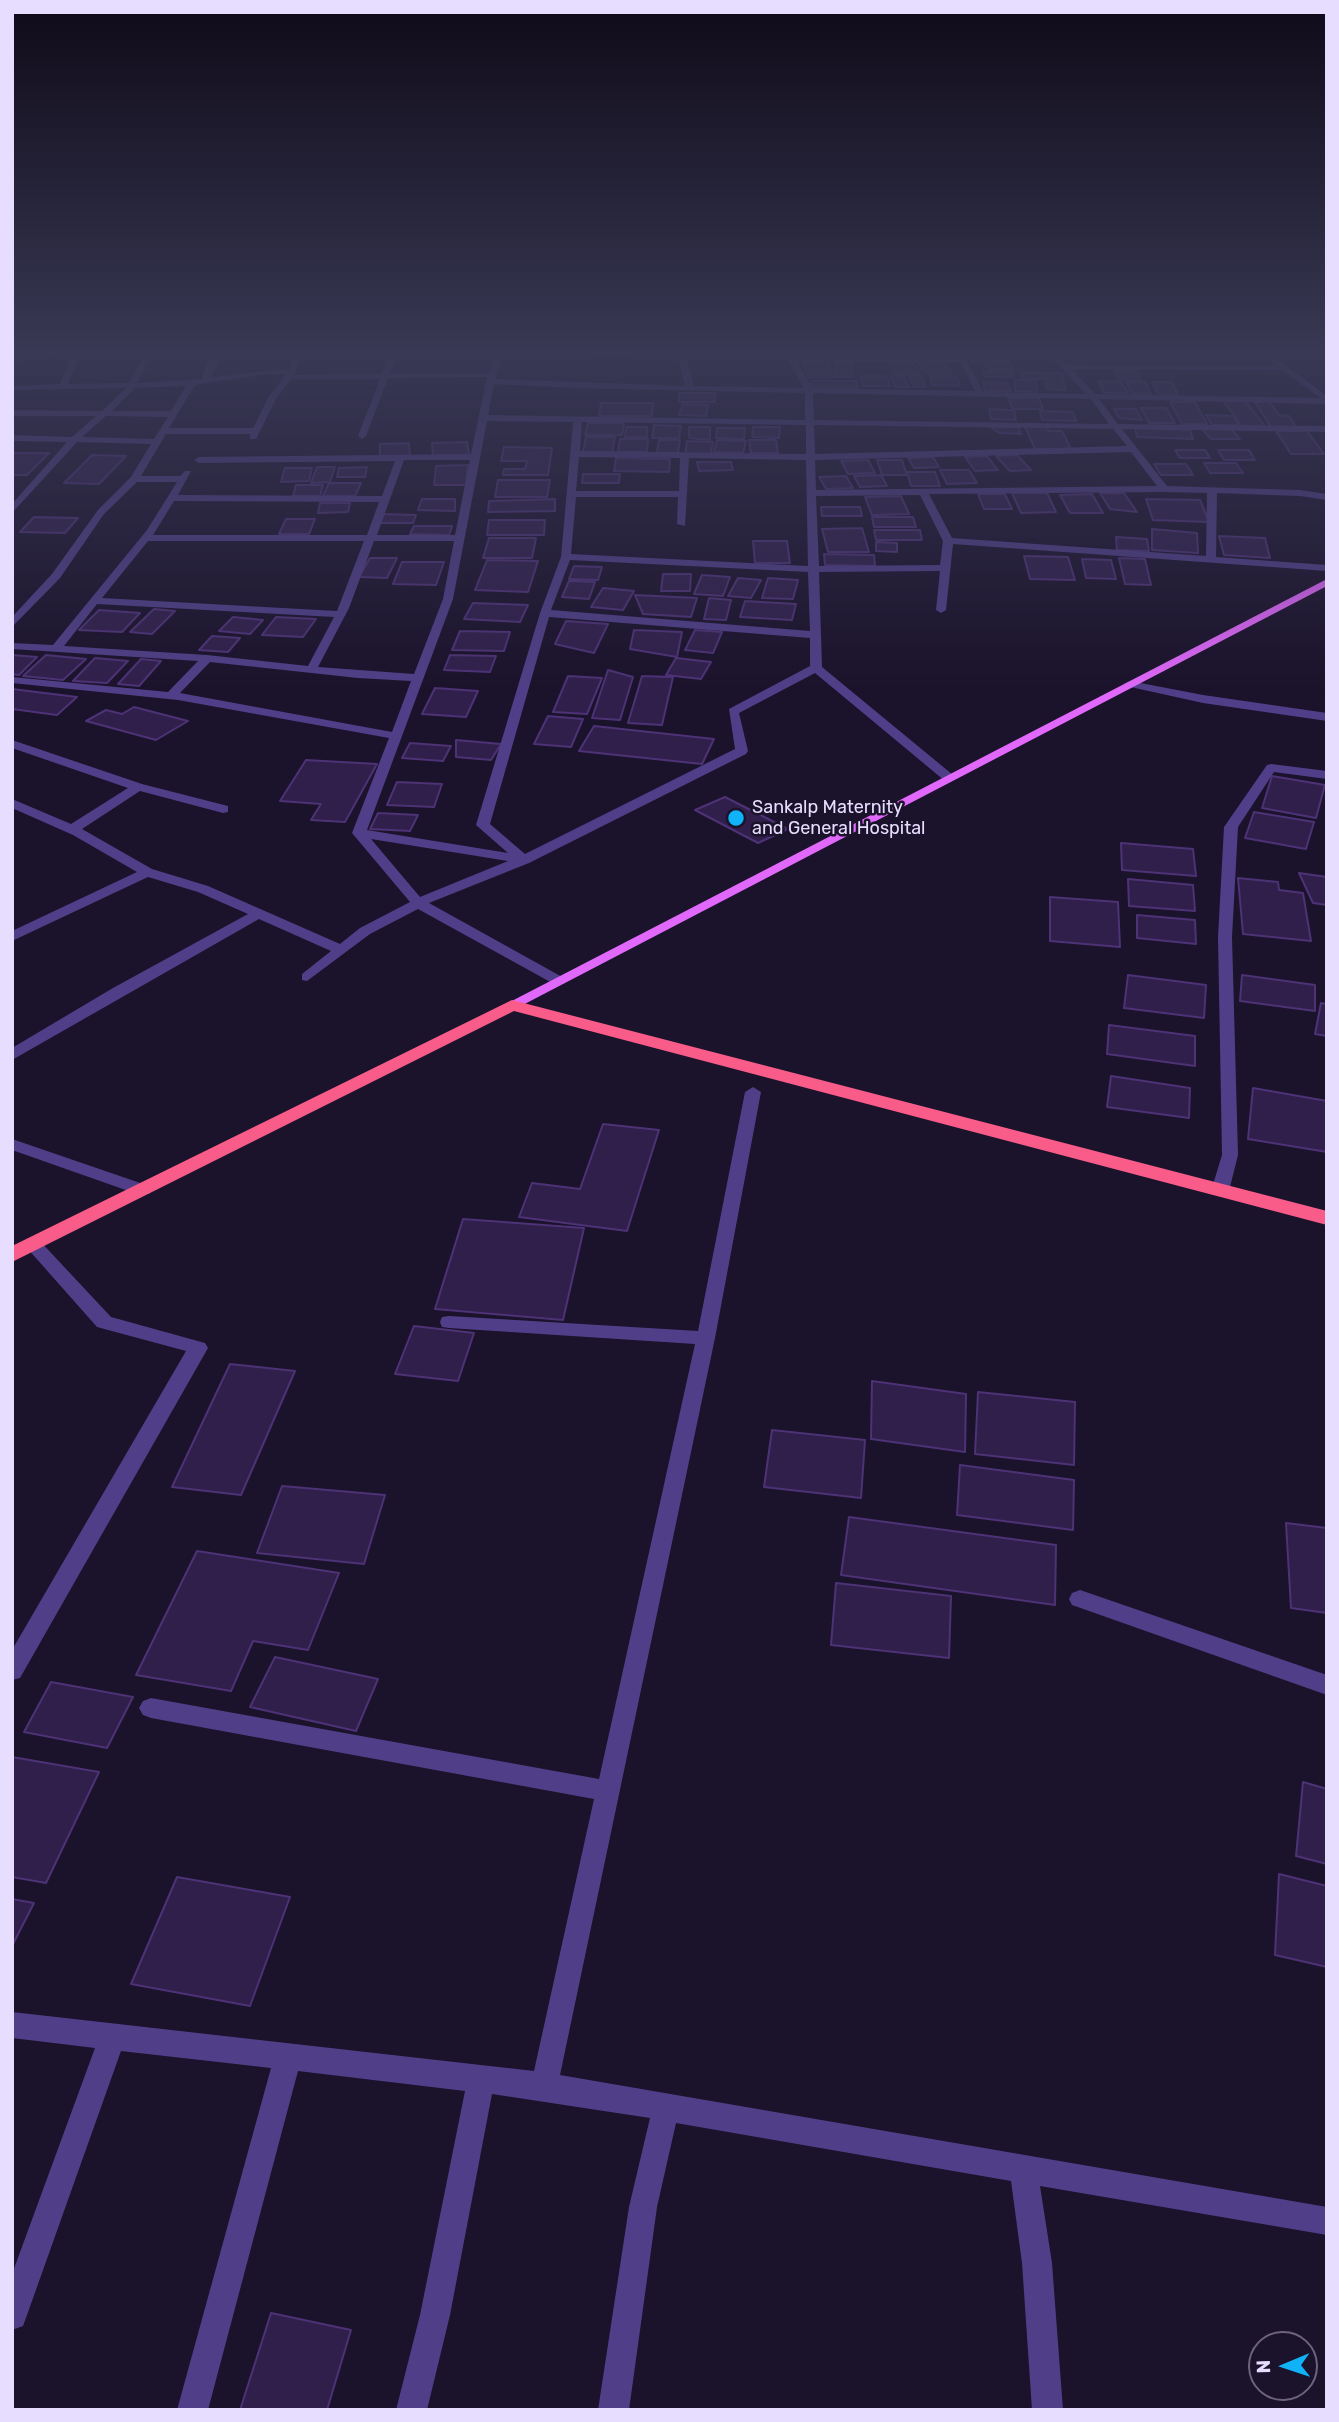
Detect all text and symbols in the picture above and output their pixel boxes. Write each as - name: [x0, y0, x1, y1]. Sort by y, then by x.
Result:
- place label: Sankalp Maternity and General Hospital: [752, 797, 925, 840]
- marker: Sankalp Maternity and General Hospital: [726, 808, 746, 828]
- north arrow: [1248, 2331, 1318, 2401]
- text: N: [1252, 2359, 1275, 2374]

